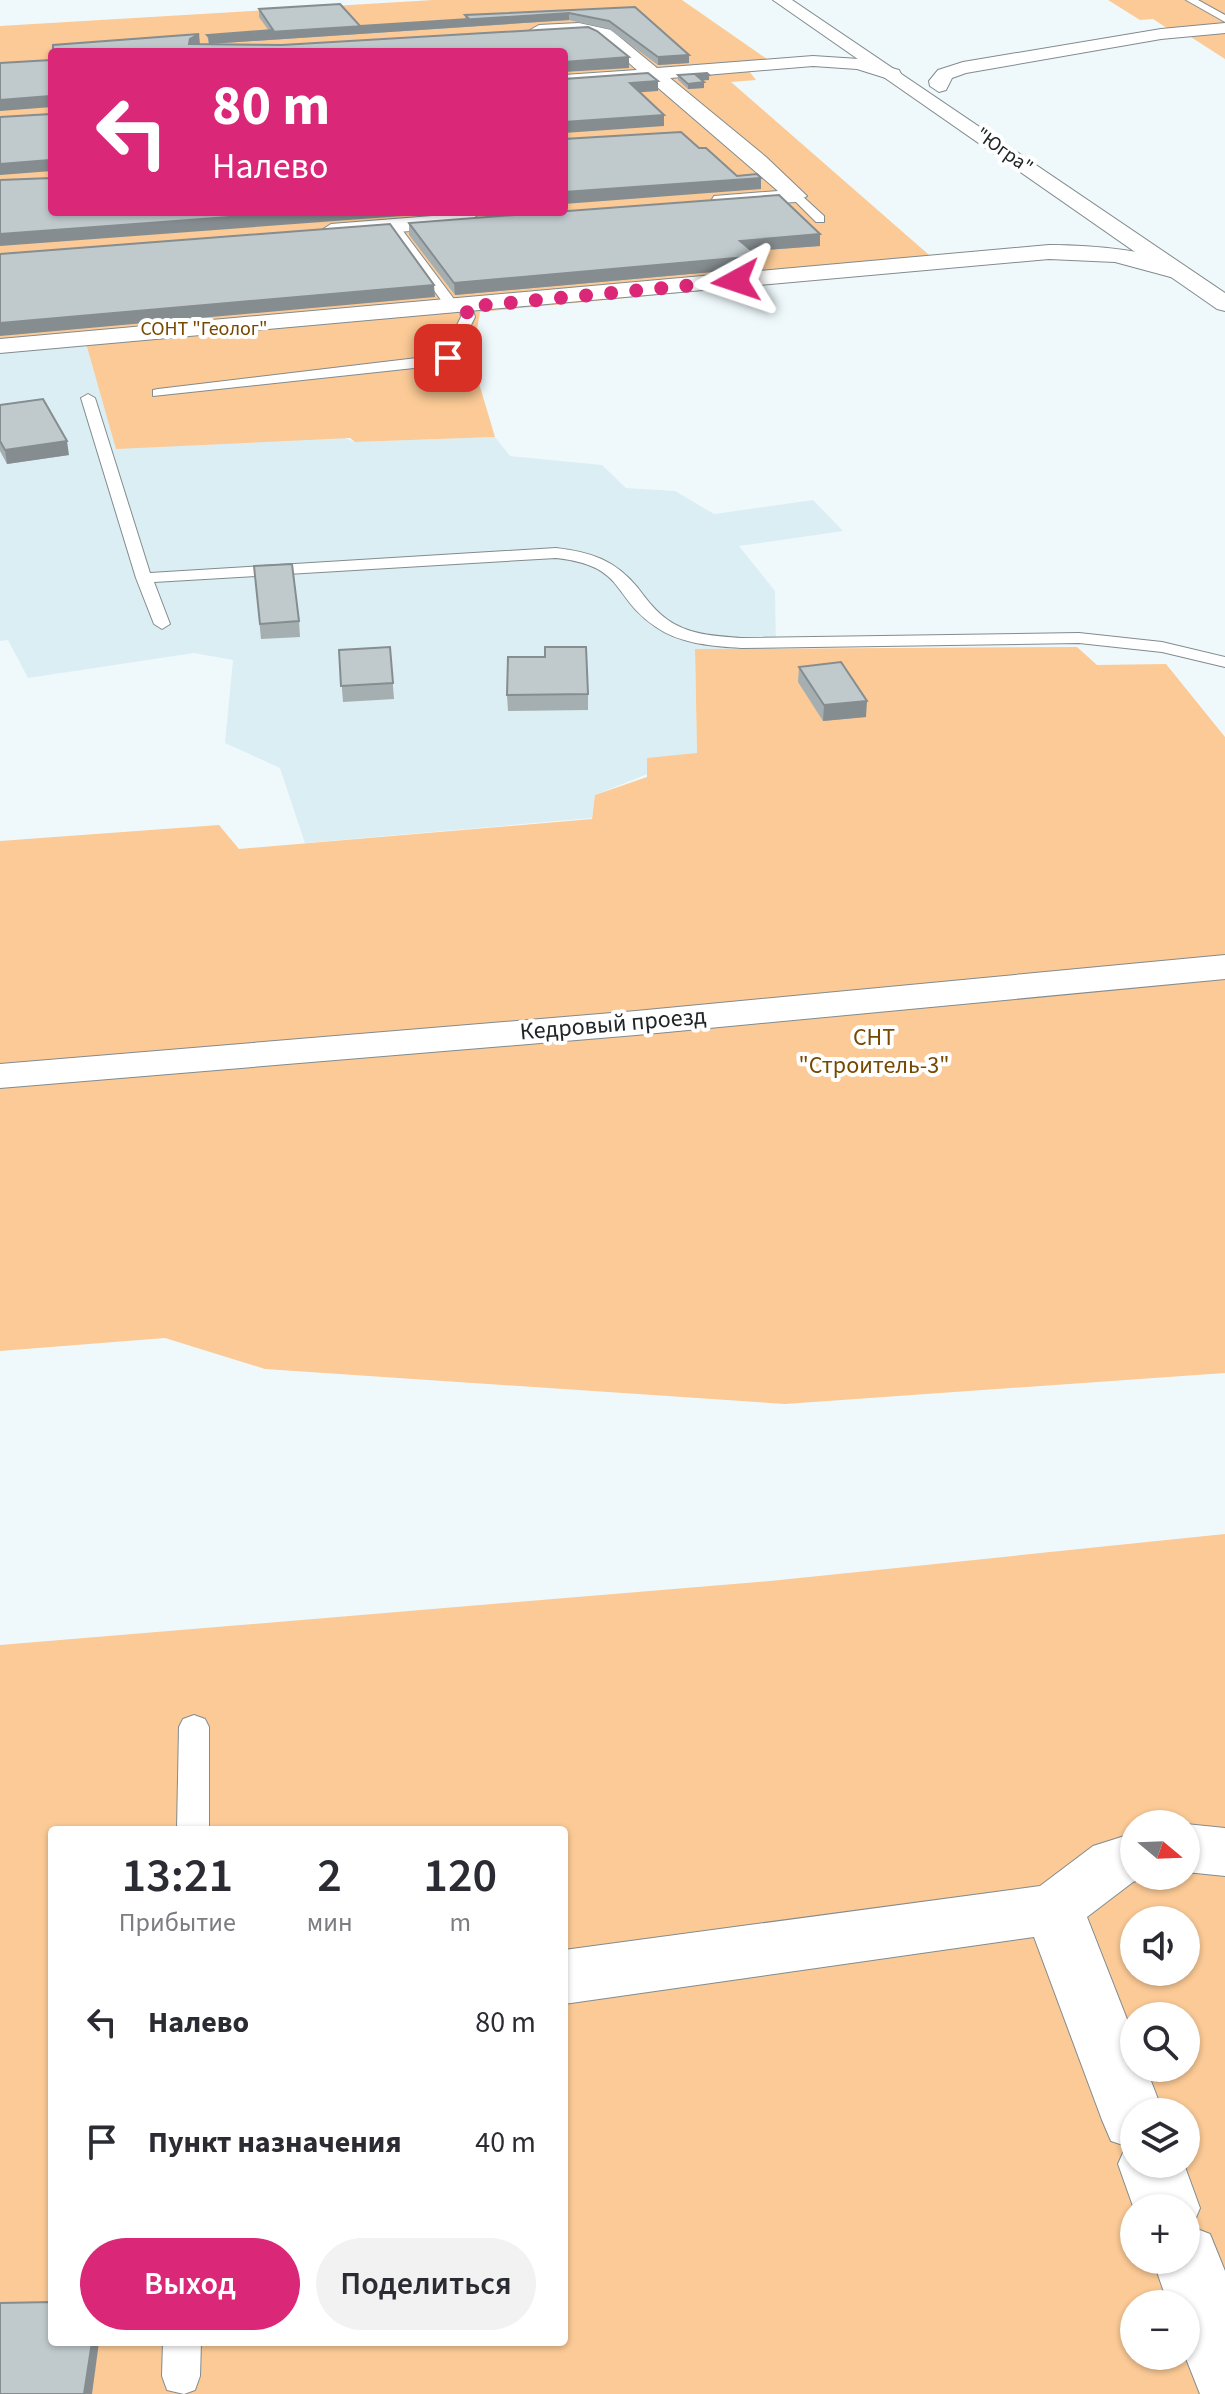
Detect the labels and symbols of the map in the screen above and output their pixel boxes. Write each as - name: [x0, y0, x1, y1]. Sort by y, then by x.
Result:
- street label: "Югра": [970, 121, 1038, 181]
- position arrow: [694, 239, 778, 323]
- park label: СОНТ "Геолог": [140, 315, 268, 343]
- pin: [414, 324, 482, 392]
- street label: Кедровый проезд: [518, 998, 708, 1050]
- park label: СНТ "Строитель-3": [799, 1020, 949, 1083]
- north arrow: [1120, 1810, 1200, 1890]

